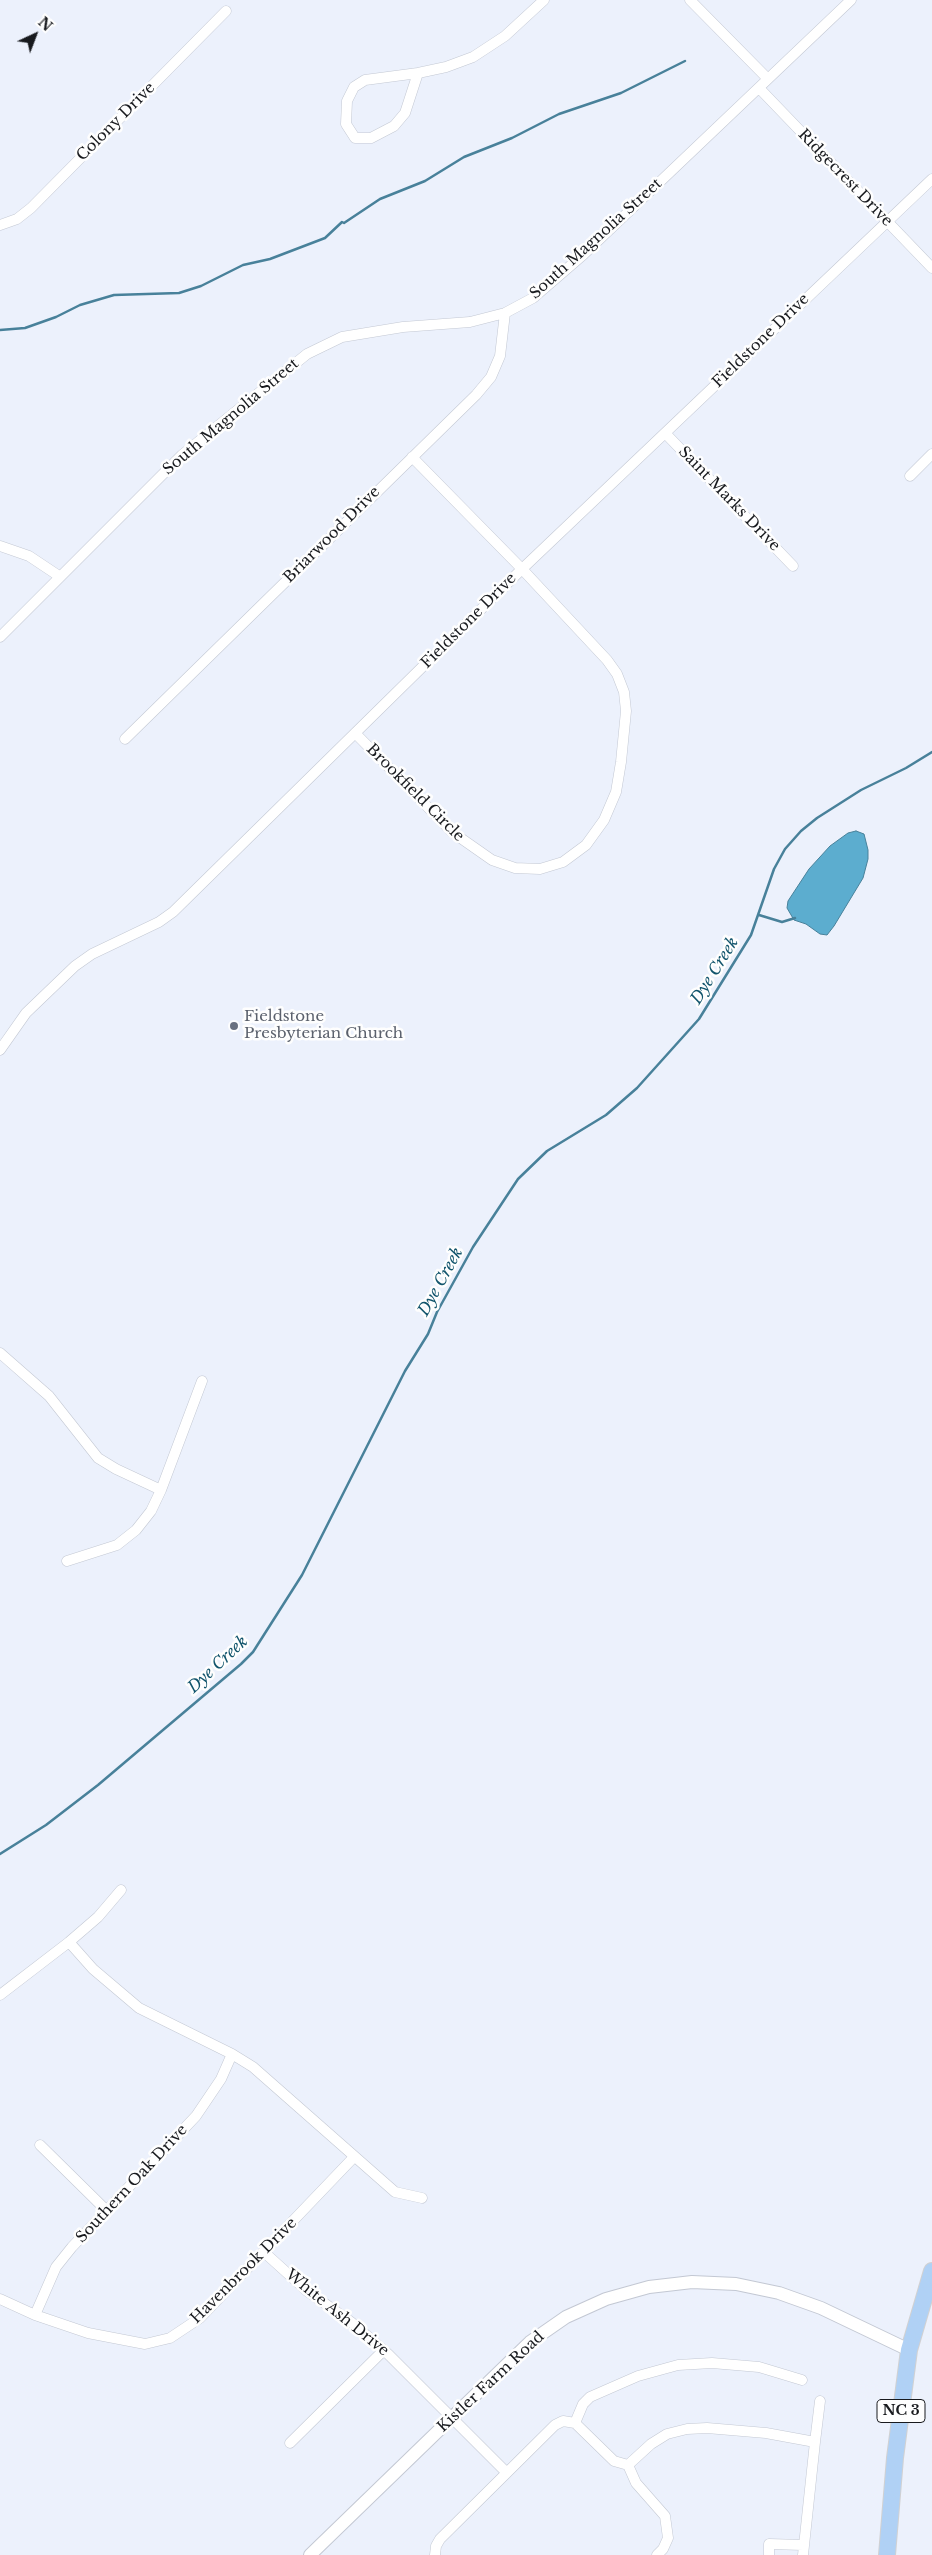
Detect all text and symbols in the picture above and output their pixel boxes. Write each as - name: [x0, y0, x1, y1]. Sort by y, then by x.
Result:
- north arrow: [10, 10, 60, 60]
- text: N: [34, 13, 56, 35]
- street label: Colony Drive: [73, 79, 159, 165]
- street label: Ridgecrest Drive: [794, 126, 896, 230]
- street label: South Magnolia Street: [526, 175, 666, 303]
- street label: Fieldstone Drive: [709, 290, 813, 392]
- street label: South Magnolia Street: [160, 355, 302, 479]
- street label: Saint Marks Drive: [674, 443, 784, 555]
- street label: Briarwood Drive: [280, 483, 384, 587]
- street label: Fieldstone Drive: [418, 570, 520, 672]
- street label: Brookfield Circle: [362, 740, 468, 846]
- water label: Dye Creek: [687, 934, 743, 1008]
- place label: Fieldstone Presbyterian Church: [244, 1008, 403, 1043]
- marker: Fieldstone Presbyterian Church: [228, 1020, 240, 1032]
- water label: Dye Creek: [414, 1245, 468, 1319]
- water label: Dye Creek: [184, 1632, 252, 1698]
- street label: Southern Oak Drive: [73, 2121, 191, 2247]
- street label: Havenbrook Drive: [187, 2214, 301, 2328]
- street label: White Ash Drive: [282, 2266, 392, 2360]
- street label: Kistler Farm Road: [434, 2328, 548, 2436]
- road number: NC 3: [877, 2400, 925, 2422]

